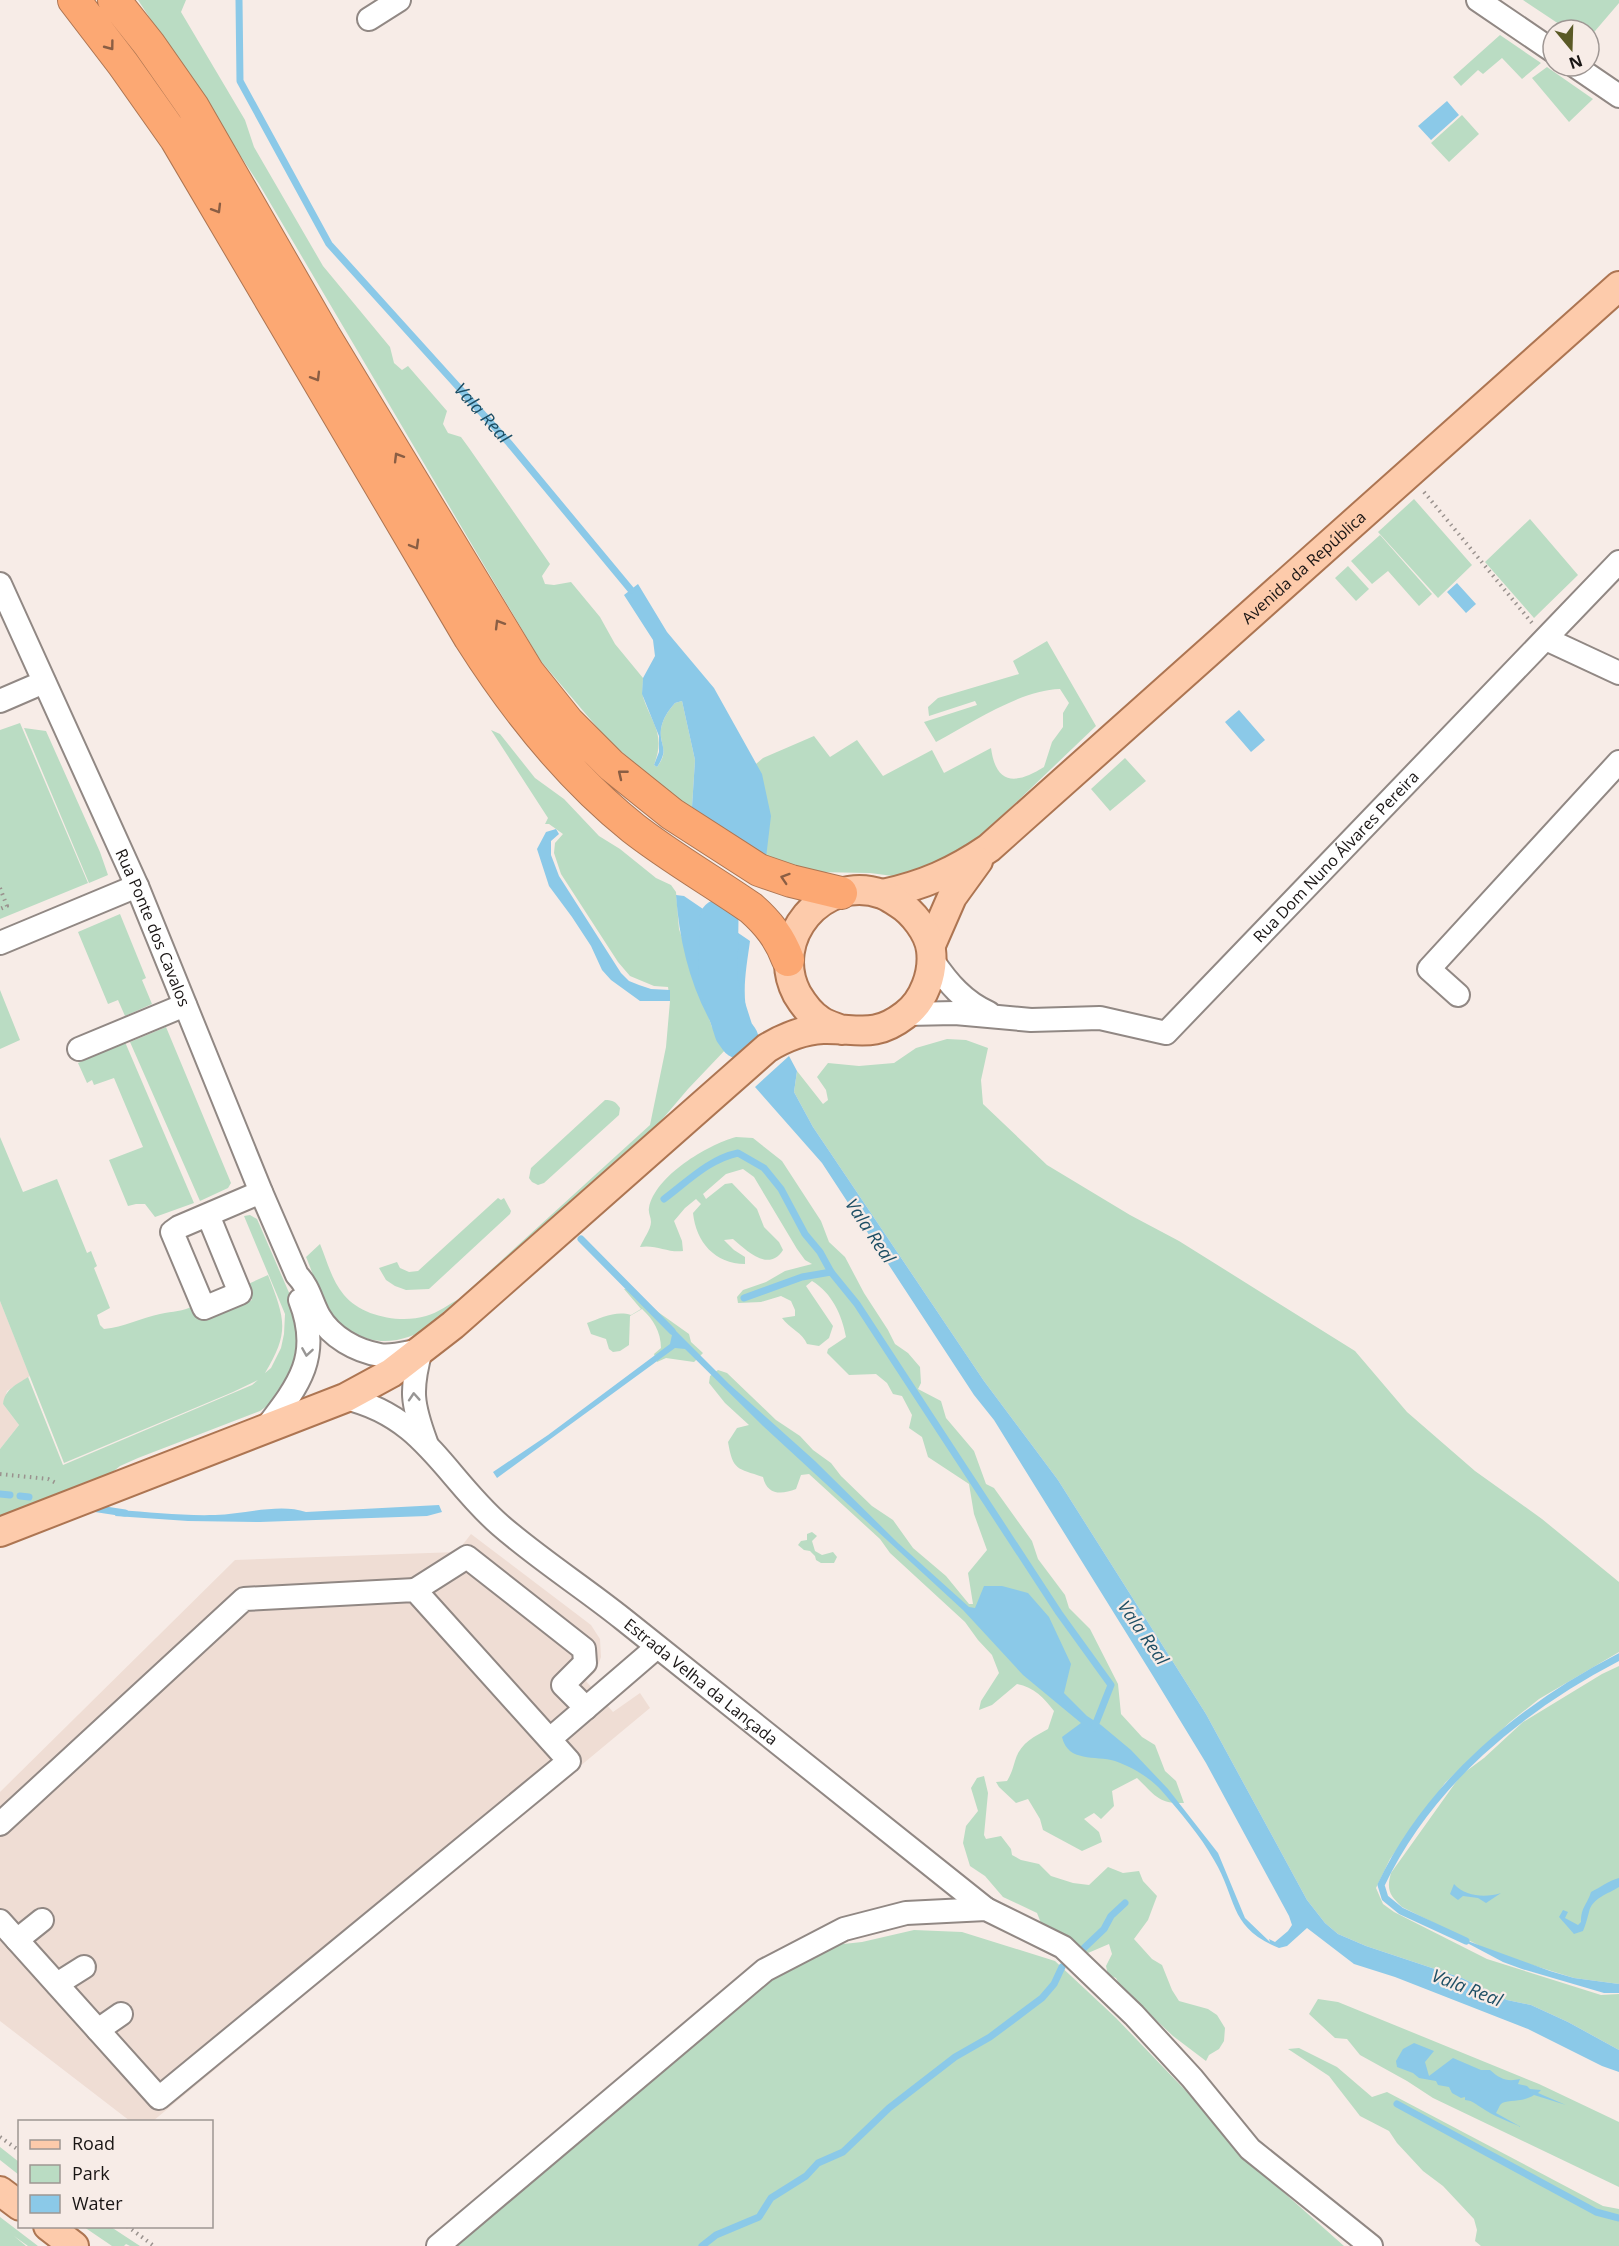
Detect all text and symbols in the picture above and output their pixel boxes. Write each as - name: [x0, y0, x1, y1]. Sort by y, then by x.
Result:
- north arrow: [1541, 18, 1601, 78]
- one-way arrow: [102, 40, 113, 51]
- text: N: [1566, 50, 1586, 75]
- one-way arrow: [210, 203, 221, 213]
- one-way arrow: [309, 371, 321, 381]
- water label: Vala Real: [449, 377, 517, 448]
- one-way arrow: [393, 453, 405, 463]
- street label: Avenida da República: [1237, 506, 1371, 629]
- one-way arrow: [408, 539, 420, 549]
- one-way arrow: [494, 620, 506, 630]
- street label: Rua Dom Nuno Álvares Pereira: [1248, 766, 1424, 947]
- one-way arrow: [618, 770, 629, 781]
- street label: Rua Ponte dos Cavalos: [110, 845, 196, 1010]
- one-way arrow: [780, 873, 791, 885]
- water label: Vala Real: [840, 1193, 902, 1268]
- one-way arrow: [302, 1347, 314, 1356]
- one-way arrow: [408, 1392, 421, 1401]
- water label: Vala Real: [1113, 1595, 1175, 1670]
- street label: Estrada Velha da Lançada: [620, 1613, 783, 1750]
- water label: Vala Real: [1429, 1963, 1506, 2012]
- legend: [18, 2120, 213, 2228]
- text: Road: [72, 2131, 115, 2155]
- text: Park: [72, 2161, 110, 2185]
- text: Water: [72, 2191, 123, 2215]

